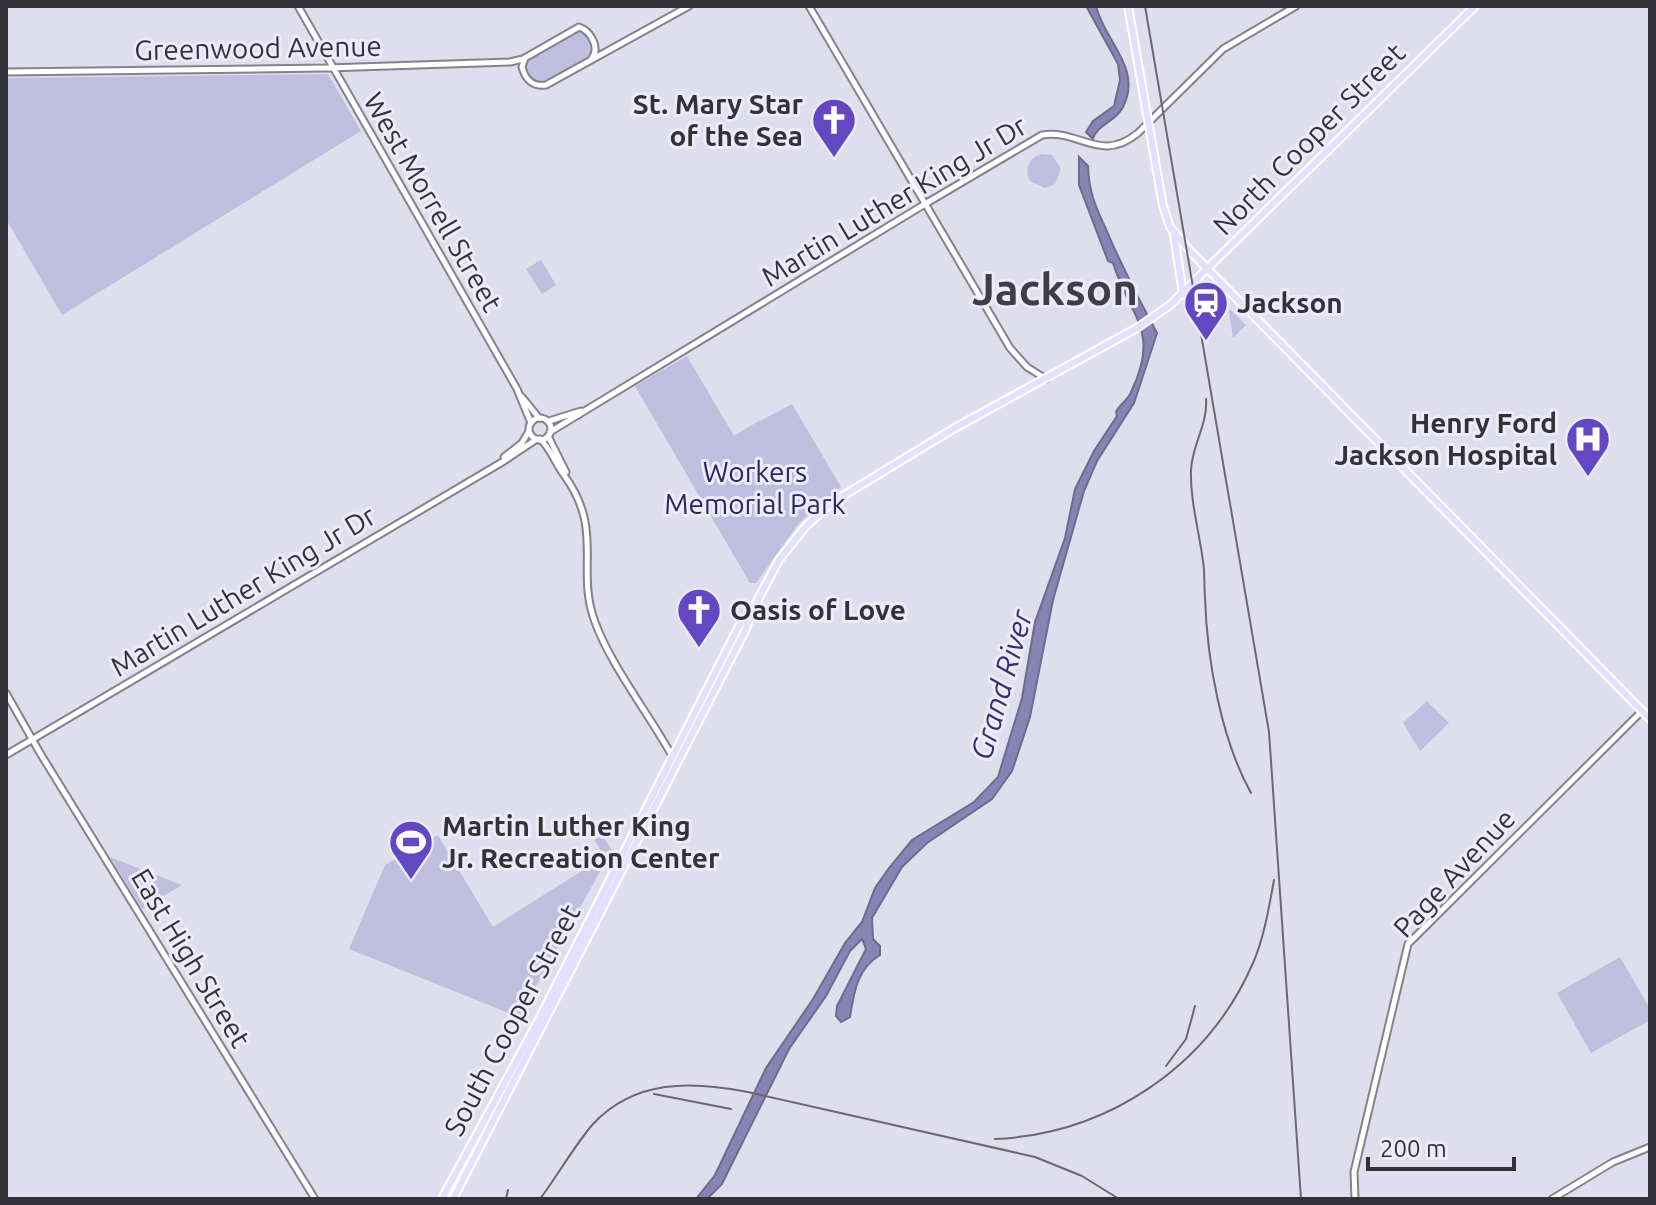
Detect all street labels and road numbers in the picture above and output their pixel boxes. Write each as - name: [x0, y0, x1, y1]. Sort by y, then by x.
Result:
- street label: Greenwood Avenue: [134, 30, 382, 65]
- street label: North Cooper Street: [1207, 37, 1411, 241]
- street label: West Morrell Street: [358, 87, 509, 317]
- street label: Martin Luther King Jr Dr: [756, 109, 1032, 292]
- street label: Martin Luther King Jr Dr: [105, 499, 381, 682]
- street label: Page Avenue: [1387, 802, 1521, 943]
- street label: East High Street: [126, 863, 257, 1053]
- street label: South Cooper Street: [437, 899, 586, 1141]

